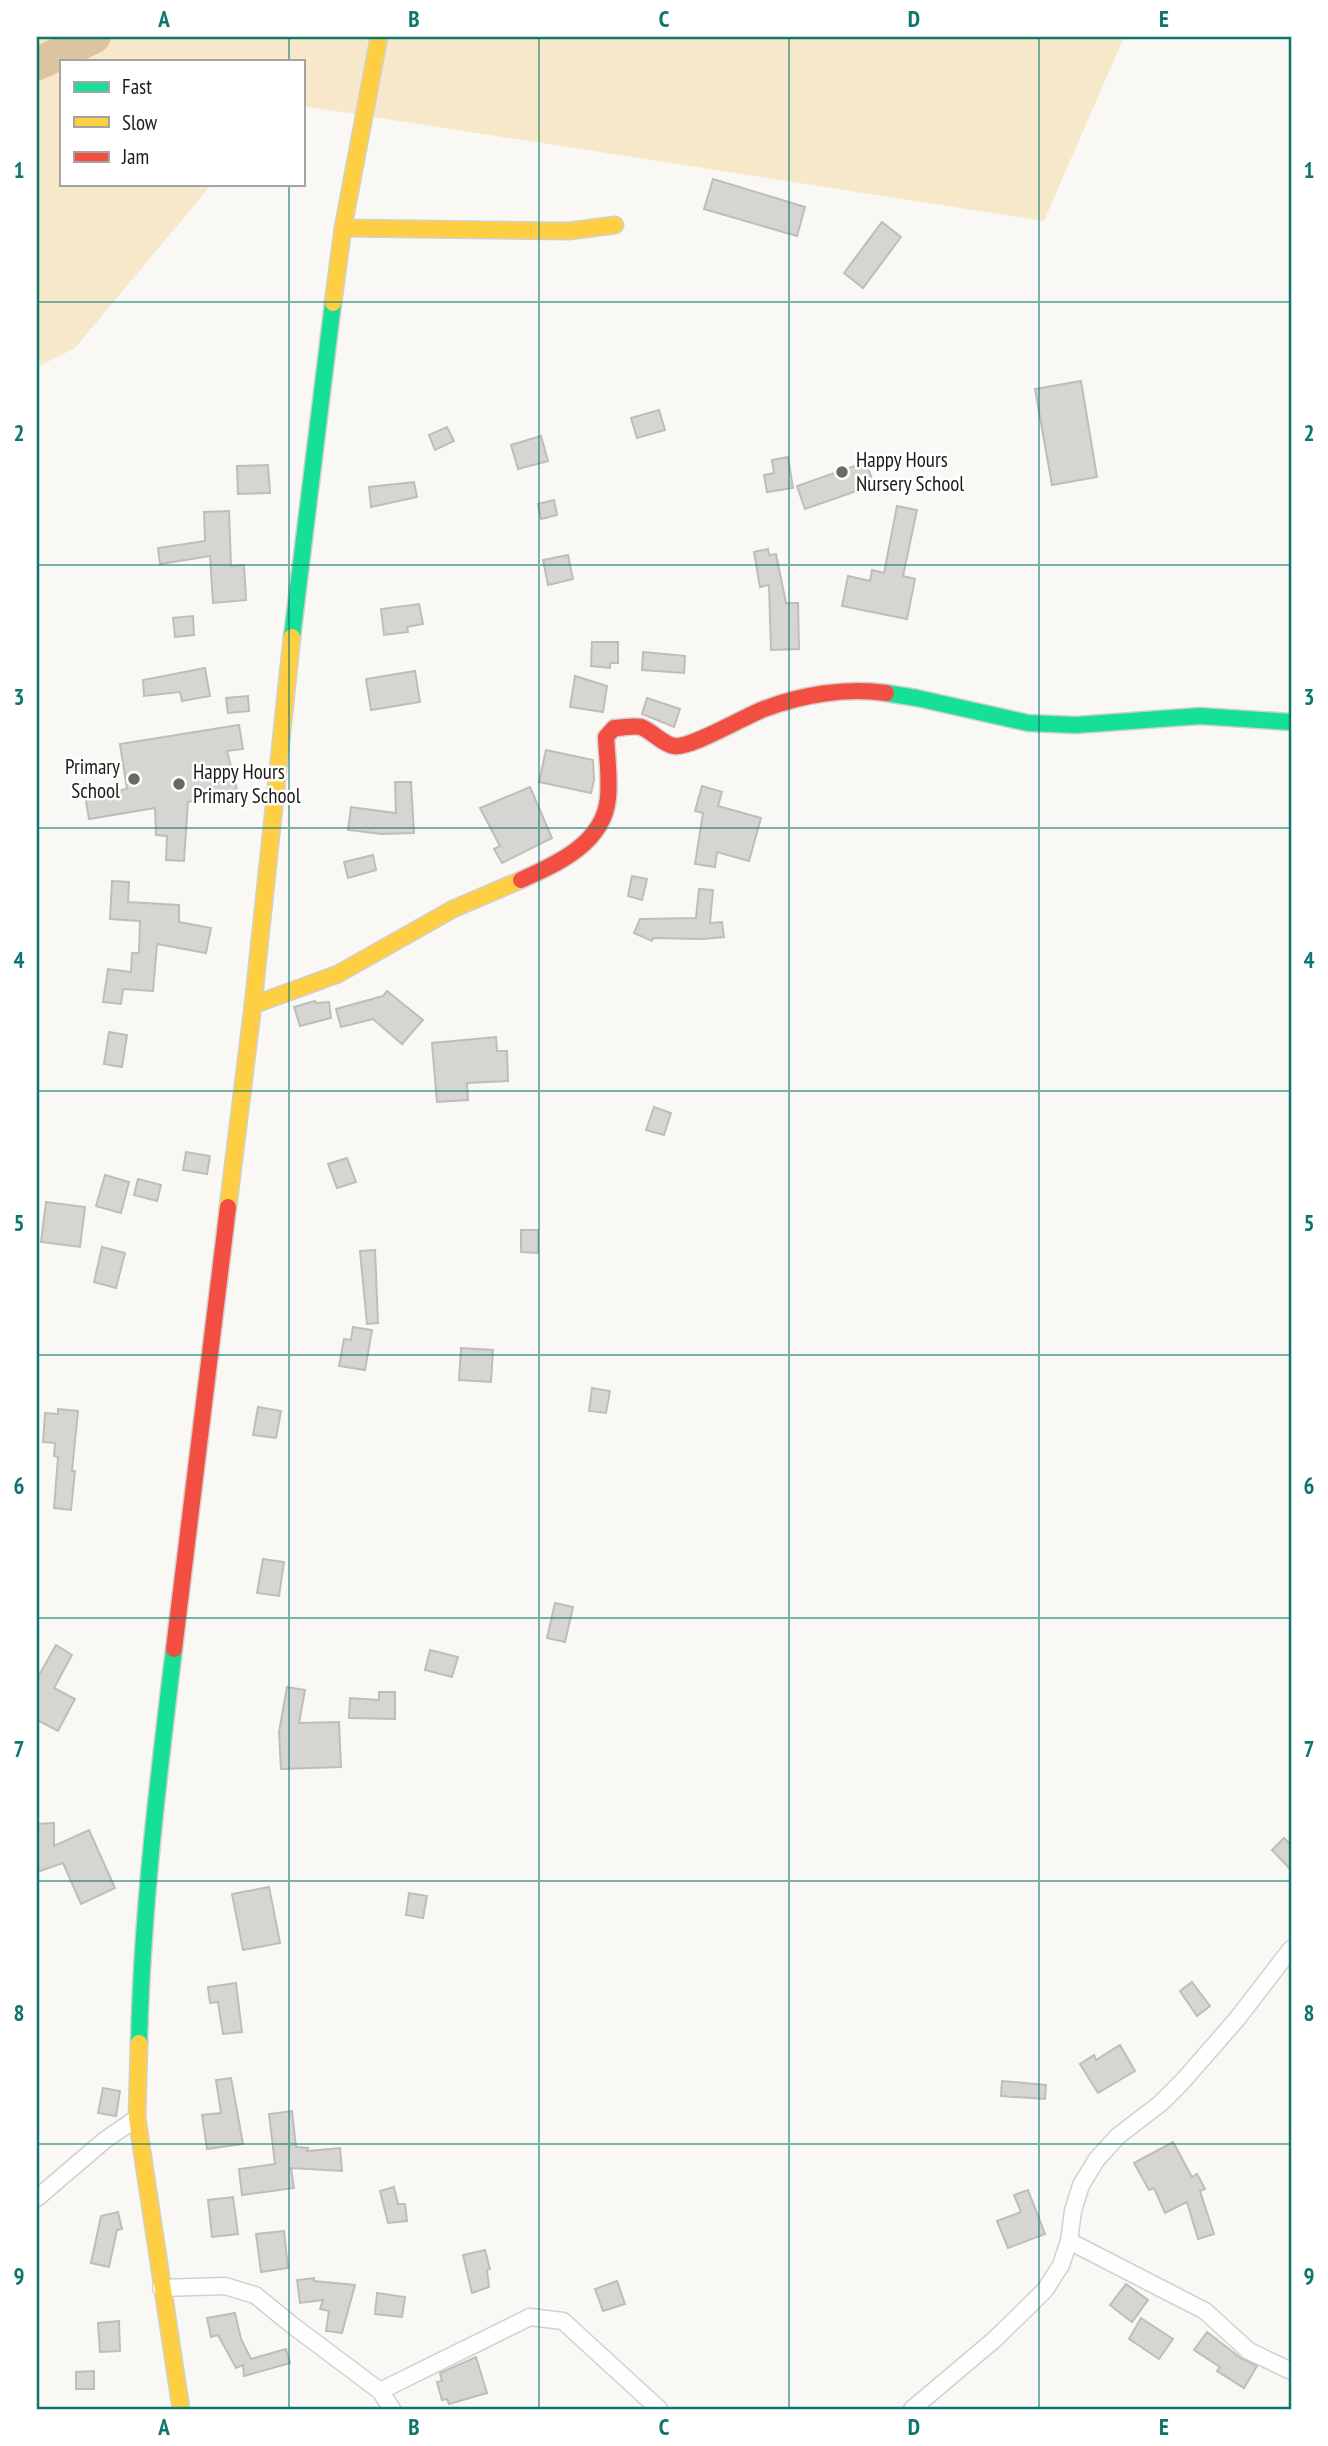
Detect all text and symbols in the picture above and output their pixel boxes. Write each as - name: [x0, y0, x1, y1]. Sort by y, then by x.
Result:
- text: A: [157, 4, 170, 33]
- text: B: [408, 4, 420, 33]
- text: C: [659, 4, 670, 33]
- text: D: [908, 4, 920, 33]
- text: E: [1159, 4, 1169, 33]
- legend: [60, 60, 304, 186]
- text: Fast: [122, 73, 152, 100]
- text: Slow: [122, 109, 158, 136]
- text: Jam: [121, 143, 149, 170]
- text: 1: [14, 155, 25, 184]
- text: 1: [1304, 155, 1315, 184]
- text: 2: [14, 418, 25, 447]
- text: 2: [1304, 418, 1315, 447]
- place label: Happy Hours Nursery School: [856, 446, 964, 497]
- marker: Happy Hours Nursery School: [834, 464, 850, 480]
- text: 3: [14, 682, 25, 711]
- text: 3: [1304, 682, 1315, 711]
- place label: Primary School: [65, 753, 120, 804]
- place label: Happy Hours Primary School: [193, 758, 301, 809]
- marker: Primary School: [126, 771, 142, 787]
- marker: Happy Hours Primary School: [171, 776, 187, 792]
- text: 4: [14, 945, 25, 974]
- text: 4: [1304, 945, 1315, 974]
- text: 5: [14, 1208, 25, 1237]
- text: 5: [1304, 1208, 1315, 1237]
- text: 6: [14, 1471, 25, 1500]
- text: 6: [1304, 1471, 1315, 1500]
- text: 7: [14, 1734, 25, 1763]
- text: 7: [1304, 1734, 1315, 1763]
- text: 8: [14, 1998, 25, 2027]
- text: 8: [1304, 1998, 1315, 2027]
- text: 9: [14, 2261, 25, 2290]
- text: 9: [1304, 2261, 1315, 2290]
- text: A: [157, 2412, 170, 2441]
- text: B: [408, 2412, 420, 2441]
- text: C: [659, 2412, 670, 2441]
- text: D: [908, 2412, 920, 2441]
- text: E: [1159, 2412, 1169, 2441]

